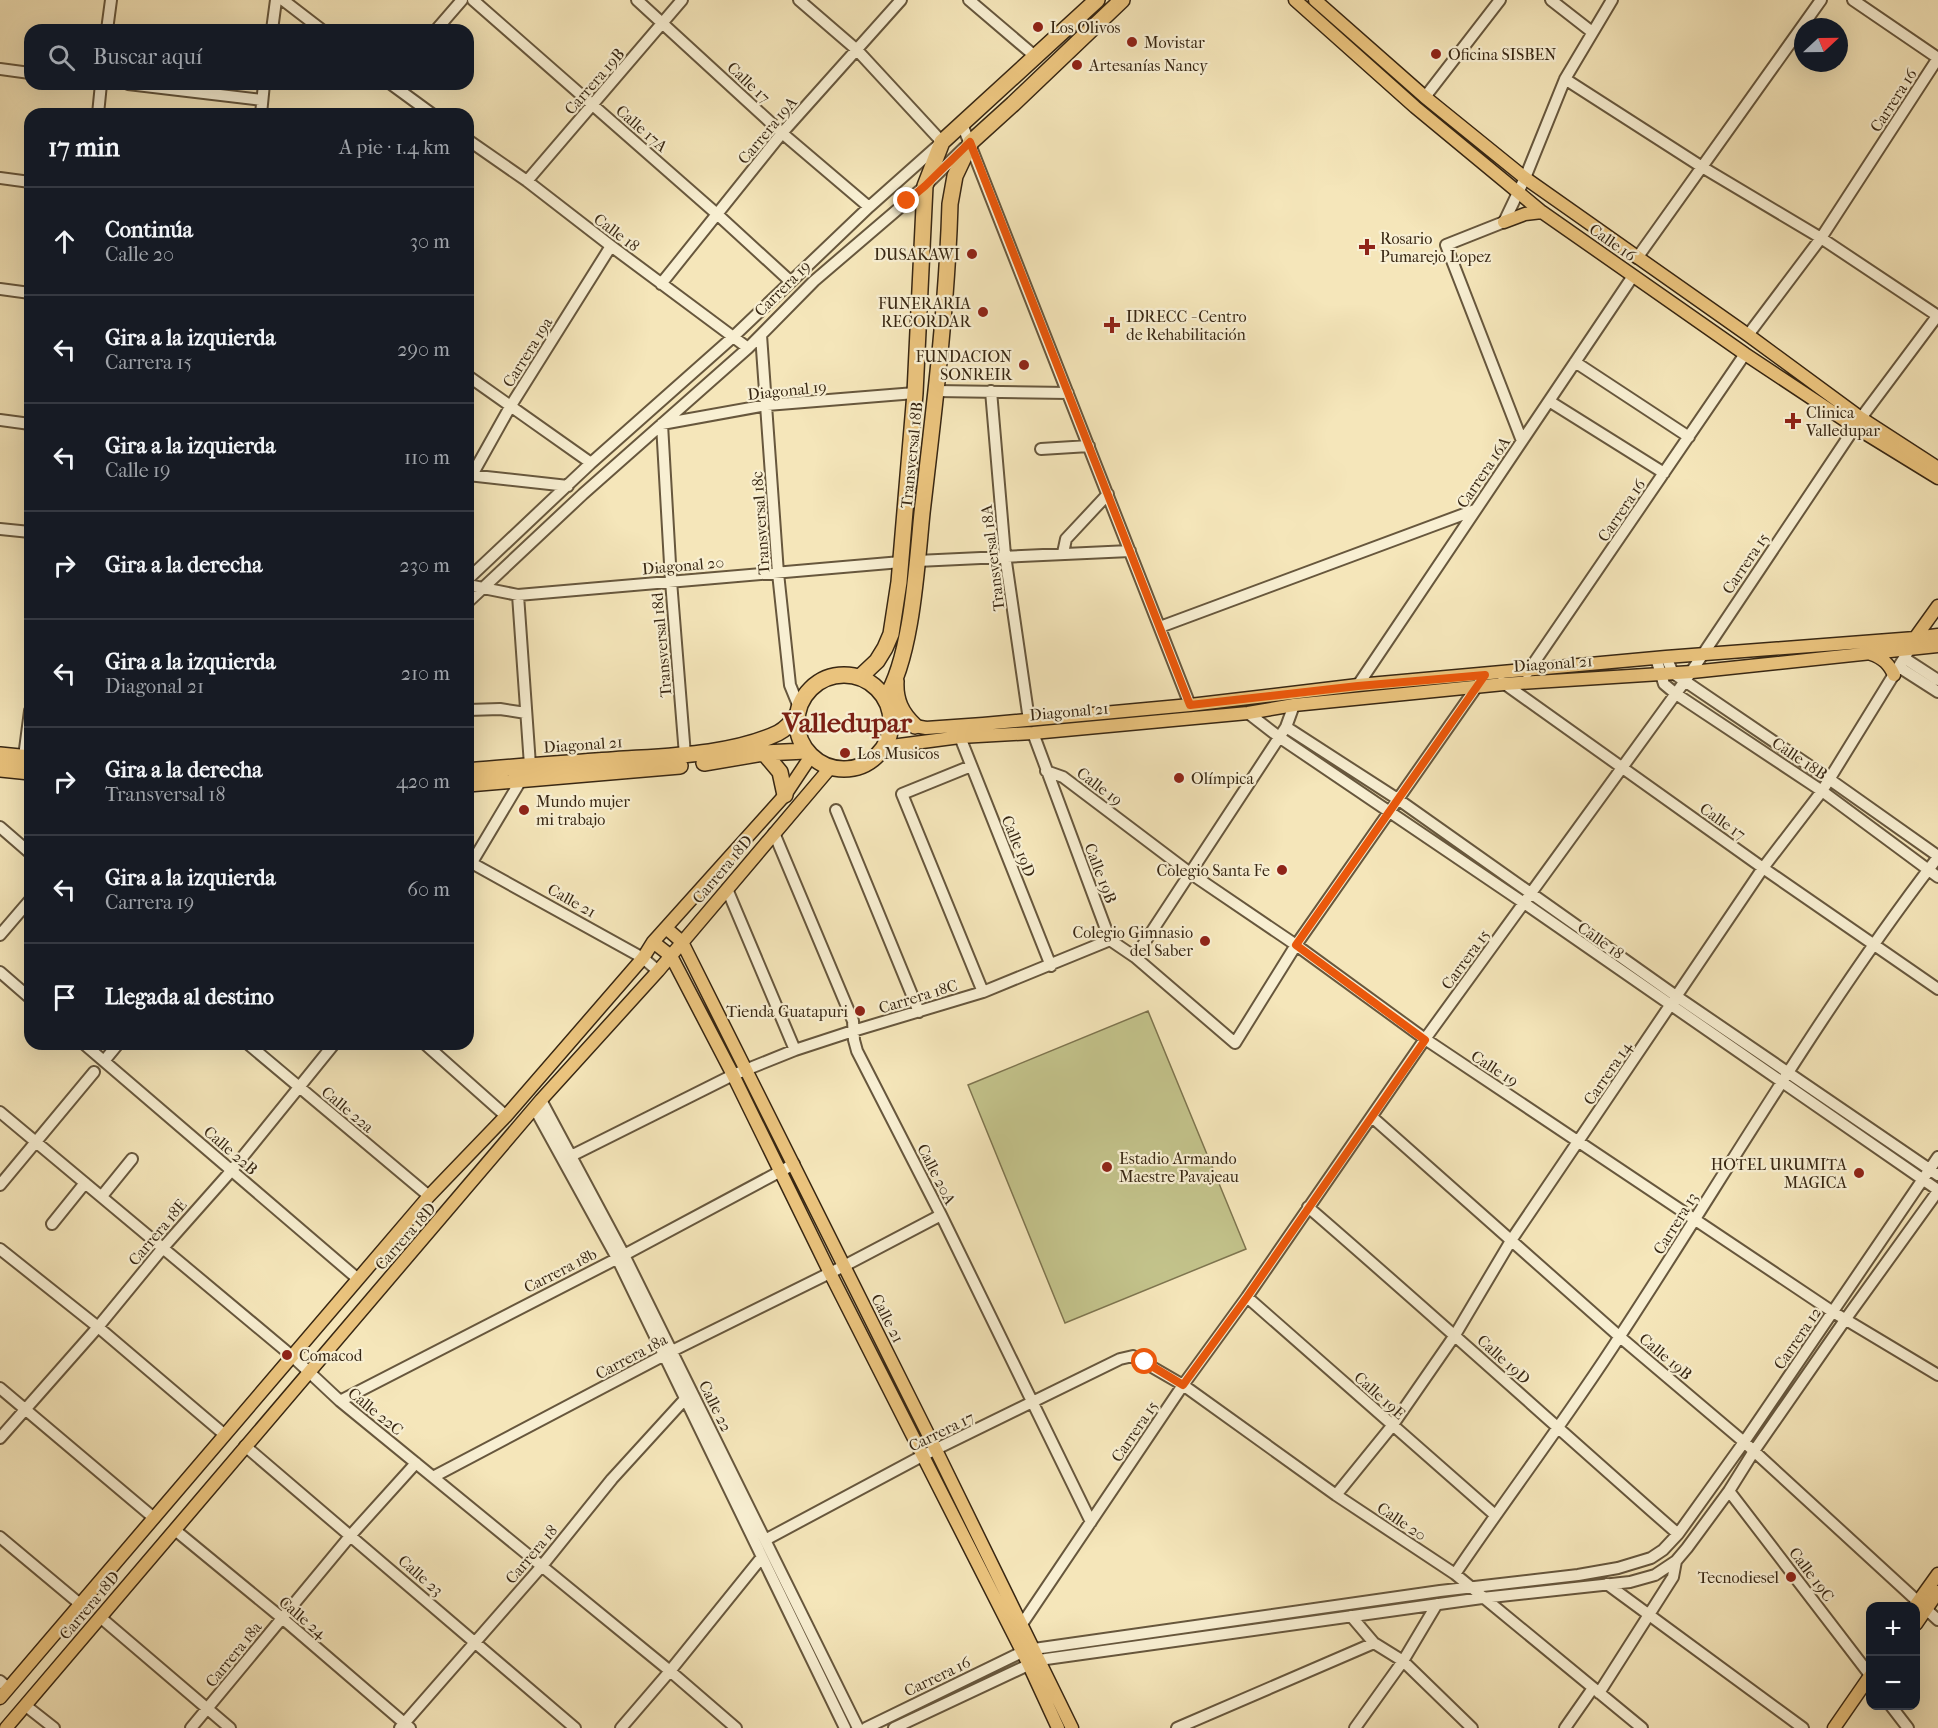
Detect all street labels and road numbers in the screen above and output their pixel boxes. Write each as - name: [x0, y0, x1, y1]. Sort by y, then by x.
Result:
- street label: Carrera 19B: [560, 44, 628, 118]
- street label: Calle 17: [723, 58, 774, 107]
- street label: Carrera 16: [1866, 65, 1921, 135]
- street label: Carrera 19A: [734, 92, 801, 168]
- street label: Calle 17A: [612, 101, 672, 156]
- street label: Calle 18: [590, 209, 643, 256]
- street label: Calle 16: [1586, 220, 1640, 265]
- street label: Carrera 19: [750, 256, 814, 320]
- street label: Carrera 19a: [499, 313, 557, 391]
- street label: Diagonal 19: [747, 377, 828, 404]
- street label: Transversal 18B: [896, 401, 927, 509]
- street label: Carrera 16A: [1453, 432, 1515, 512]
- street label: Transversal 18c: [747, 471, 774, 575]
- street label: Carrera 16: [1594, 475, 1649, 545]
- street label: Transversal 18A: [976, 503, 1008, 612]
- street label: Carrera 15: [1718, 529, 1773, 598]
- street label: Diagonal 20: [641, 552, 725, 579]
- street label: Transversal 18d: [647, 591, 676, 698]
- street label: Diagonal 21: [1513, 651, 1593, 676]
- street label: Diagonal 21: [1029, 699, 1109, 724]
- street label: Diagonal 21: [543, 732, 623, 757]
- street label: Calle 18B: [1769, 733, 1831, 784]
- street label: Calle 19: [1073, 763, 1126, 810]
- street label: Calle 17: [1696, 799, 1750, 844]
- street label: Calle 19D: [998, 813, 1039, 880]
- street label: Carrera 18D: [688, 831, 756, 907]
- street label: Calle 19B: [1080, 840, 1121, 906]
- street label: Calle 21: [544, 879, 599, 921]
- street label: Calle 18: [1574, 918, 1627, 963]
- street label: Carrera 15: [1437, 925, 1494, 993]
- street label: Carrera 18C: [876, 975, 960, 1018]
- street label: Carrera 14: [1579, 1038, 1636, 1109]
- street label: Calle 19: [1468, 1046, 1522, 1091]
- street label: Calle 22a: [318, 1082, 378, 1137]
- street label: Calle 22B: [200, 1122, 261, 1179]
- street label: Calle 20A: [913, 1141, 960, 1208]
- street label: Carrera 13: [1649, 1189, 1702, 1258]
- street label: Carrera 18E: [124, 1195, 191, 1269]
- street label: Carrera 18D: [371, 1199, 440, 1274]
- street label: Carrera 18b: [521, 1244, 600, 1297]
- street label: Calle 21: [867, 1291, 908, 1346]
- street label: Carrera 12: [1770, 1303, 1825, 1373]
- street label: Carrera 18a: [592, 1329, 671, 1383]
- street label: Calle 19B: [1636, 1329, 1696, 1384]
- street label: Calle 19D: [1473, 1331, 1534, 1388]
- street label: Calle 19E: [1350, 1368, 1409, 1423]
- street label: Calle 22: [695, 1377, 736, 1435]
- street label: Calle 22C: [344, 1383, 407, 1439]
- street label: Carrera 15: [1107, 1397, 1162, 1466]
- street label: Carrera 17: [905, 1407, 977, 1455]
- street label: Calle 20: [1373, 1498, 1430, 1545]
- street label: Carrera 18: [501, 1521, 561, 1588]
- street label: Calle 19C: [1785, 1543, 1838, 1605]
- street label: Calle 23: [394, 1551, 447, 1600]
- street label: Carrera 18D: [55, 1567, 123, 1643]
- street label: Calle 24: [275, 1592, 331, 1643]
- street label: Carrera 18a: [201, 1617, 266, 1691]
- street label: Carrera 16: [901, 1652, 974, 1701]

